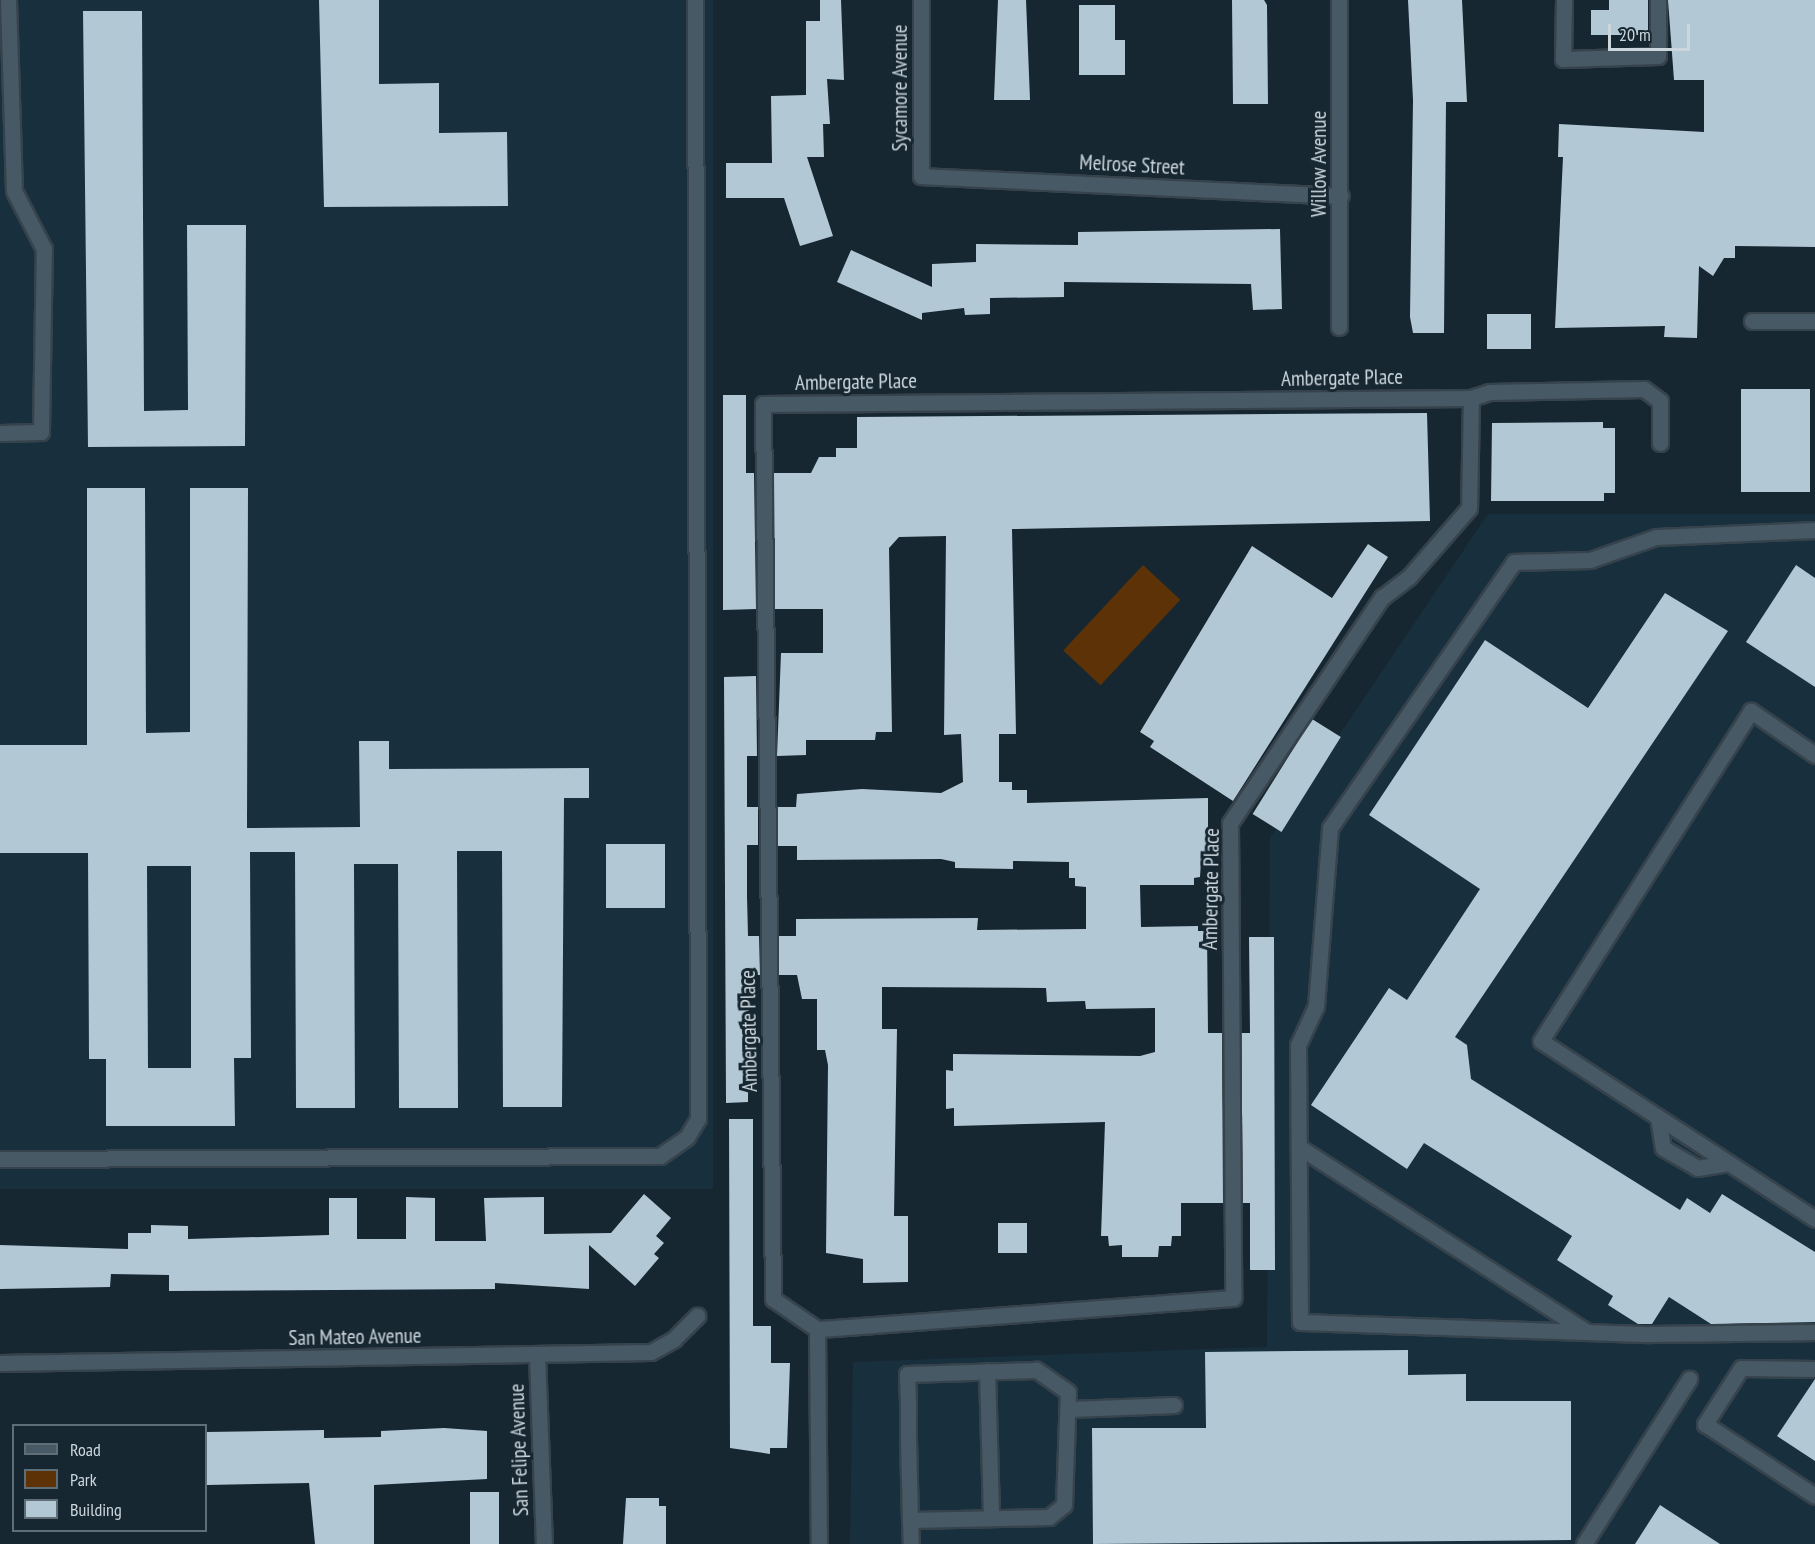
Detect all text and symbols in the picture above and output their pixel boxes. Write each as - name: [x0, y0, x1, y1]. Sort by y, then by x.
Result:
- scale bar: [1611, 12, 1694, 50]
- text: 20 m: [1619, 23, 1651, 46]
- street label: Sycamore Avenue: [887, 24, 913, 152]
- street label: Willow Avenue: [1306, 110, 1332, 218]
- street label: Melrose Street: [1079, 150, 1185, 180]
- street label: Ambergate Place: [1281, 364, 1403, 392]
- street label: Ambergate Place: [795, 368, 917, 396]
- street label: Ambergate Place: [1197, 828, 1225, 950]
- street label: Ambergate Place: [735, 970, 763, 1092]
- street label: San Mateo Avenue: [288, 1323, 422, 1351]
- street label: San Felipe Avenue: [504, 1383, 534, 1517]
- legend: [12, 1424, 207, 1532]
- text: Road: [70, 1438, 101, 1461]
- text: Park: [70, 1468, 97, 1491]
- text: Building: [70, 1498, 122, 1521]

